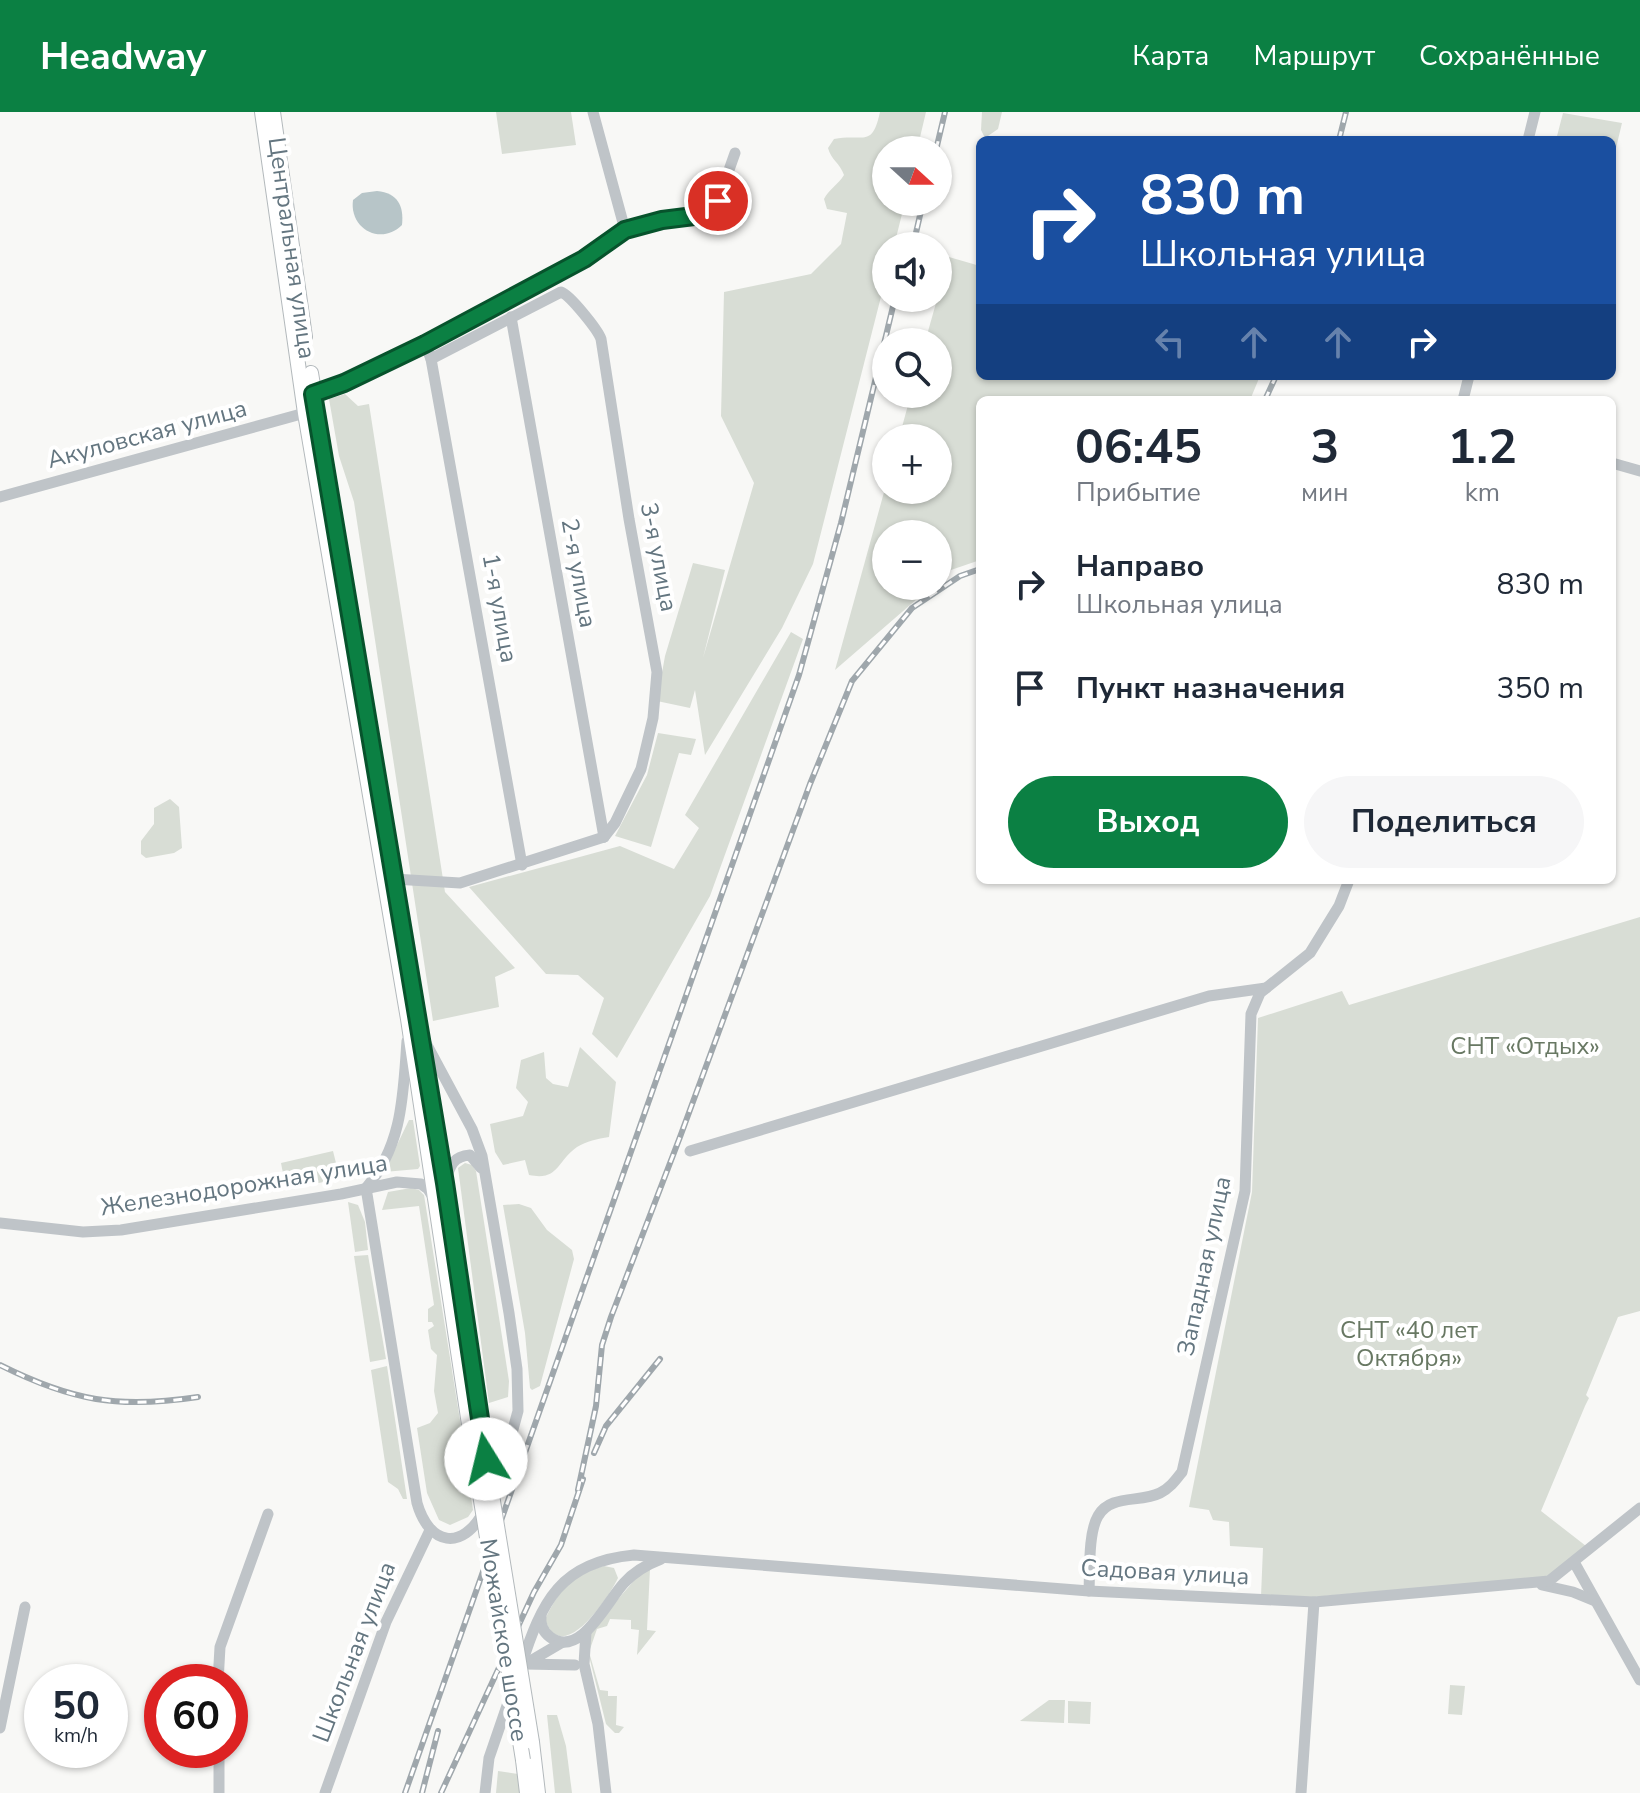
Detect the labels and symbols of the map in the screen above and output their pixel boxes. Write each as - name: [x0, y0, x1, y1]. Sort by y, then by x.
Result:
- street label: Центральная улица: [261, 135, 323, 361]
- north arrow: [872, 136, 952, 216]
- pin: [684, 167, 752, 235]
- street label: Акуловская улица: [44, 392, 250, 476]
- street label: 3-я улица: [633, 500, 685, 614]
- street label: 2-я улица: [554, 516, 604, 630]
- street label: 1-я улица: [475, 551, 525, 665]
- park label: СНТ «Отдых»: [1450, 1030, 1600, 1062]
- street label: Железнодорожная улица: [98, 1147, 390, 1223]
- street label: Западная улица: [1169, 1173, 1239, 1359]
- park label: СНТ «40 лет Октября»: [1340, 1314, 1478, 1374]
- position arrow: [444, 1417, 528, 1501]
- street label: Можайское шоссе: [472, 1536, 536, 1744]
- street label: Садовая улица: [1080, 1552, 1250, 1592]
- street label: Школьная улица: [305, 1557, 403, 1747]
- speed limit sign: 60: [144, 1664, 248, 1768]

